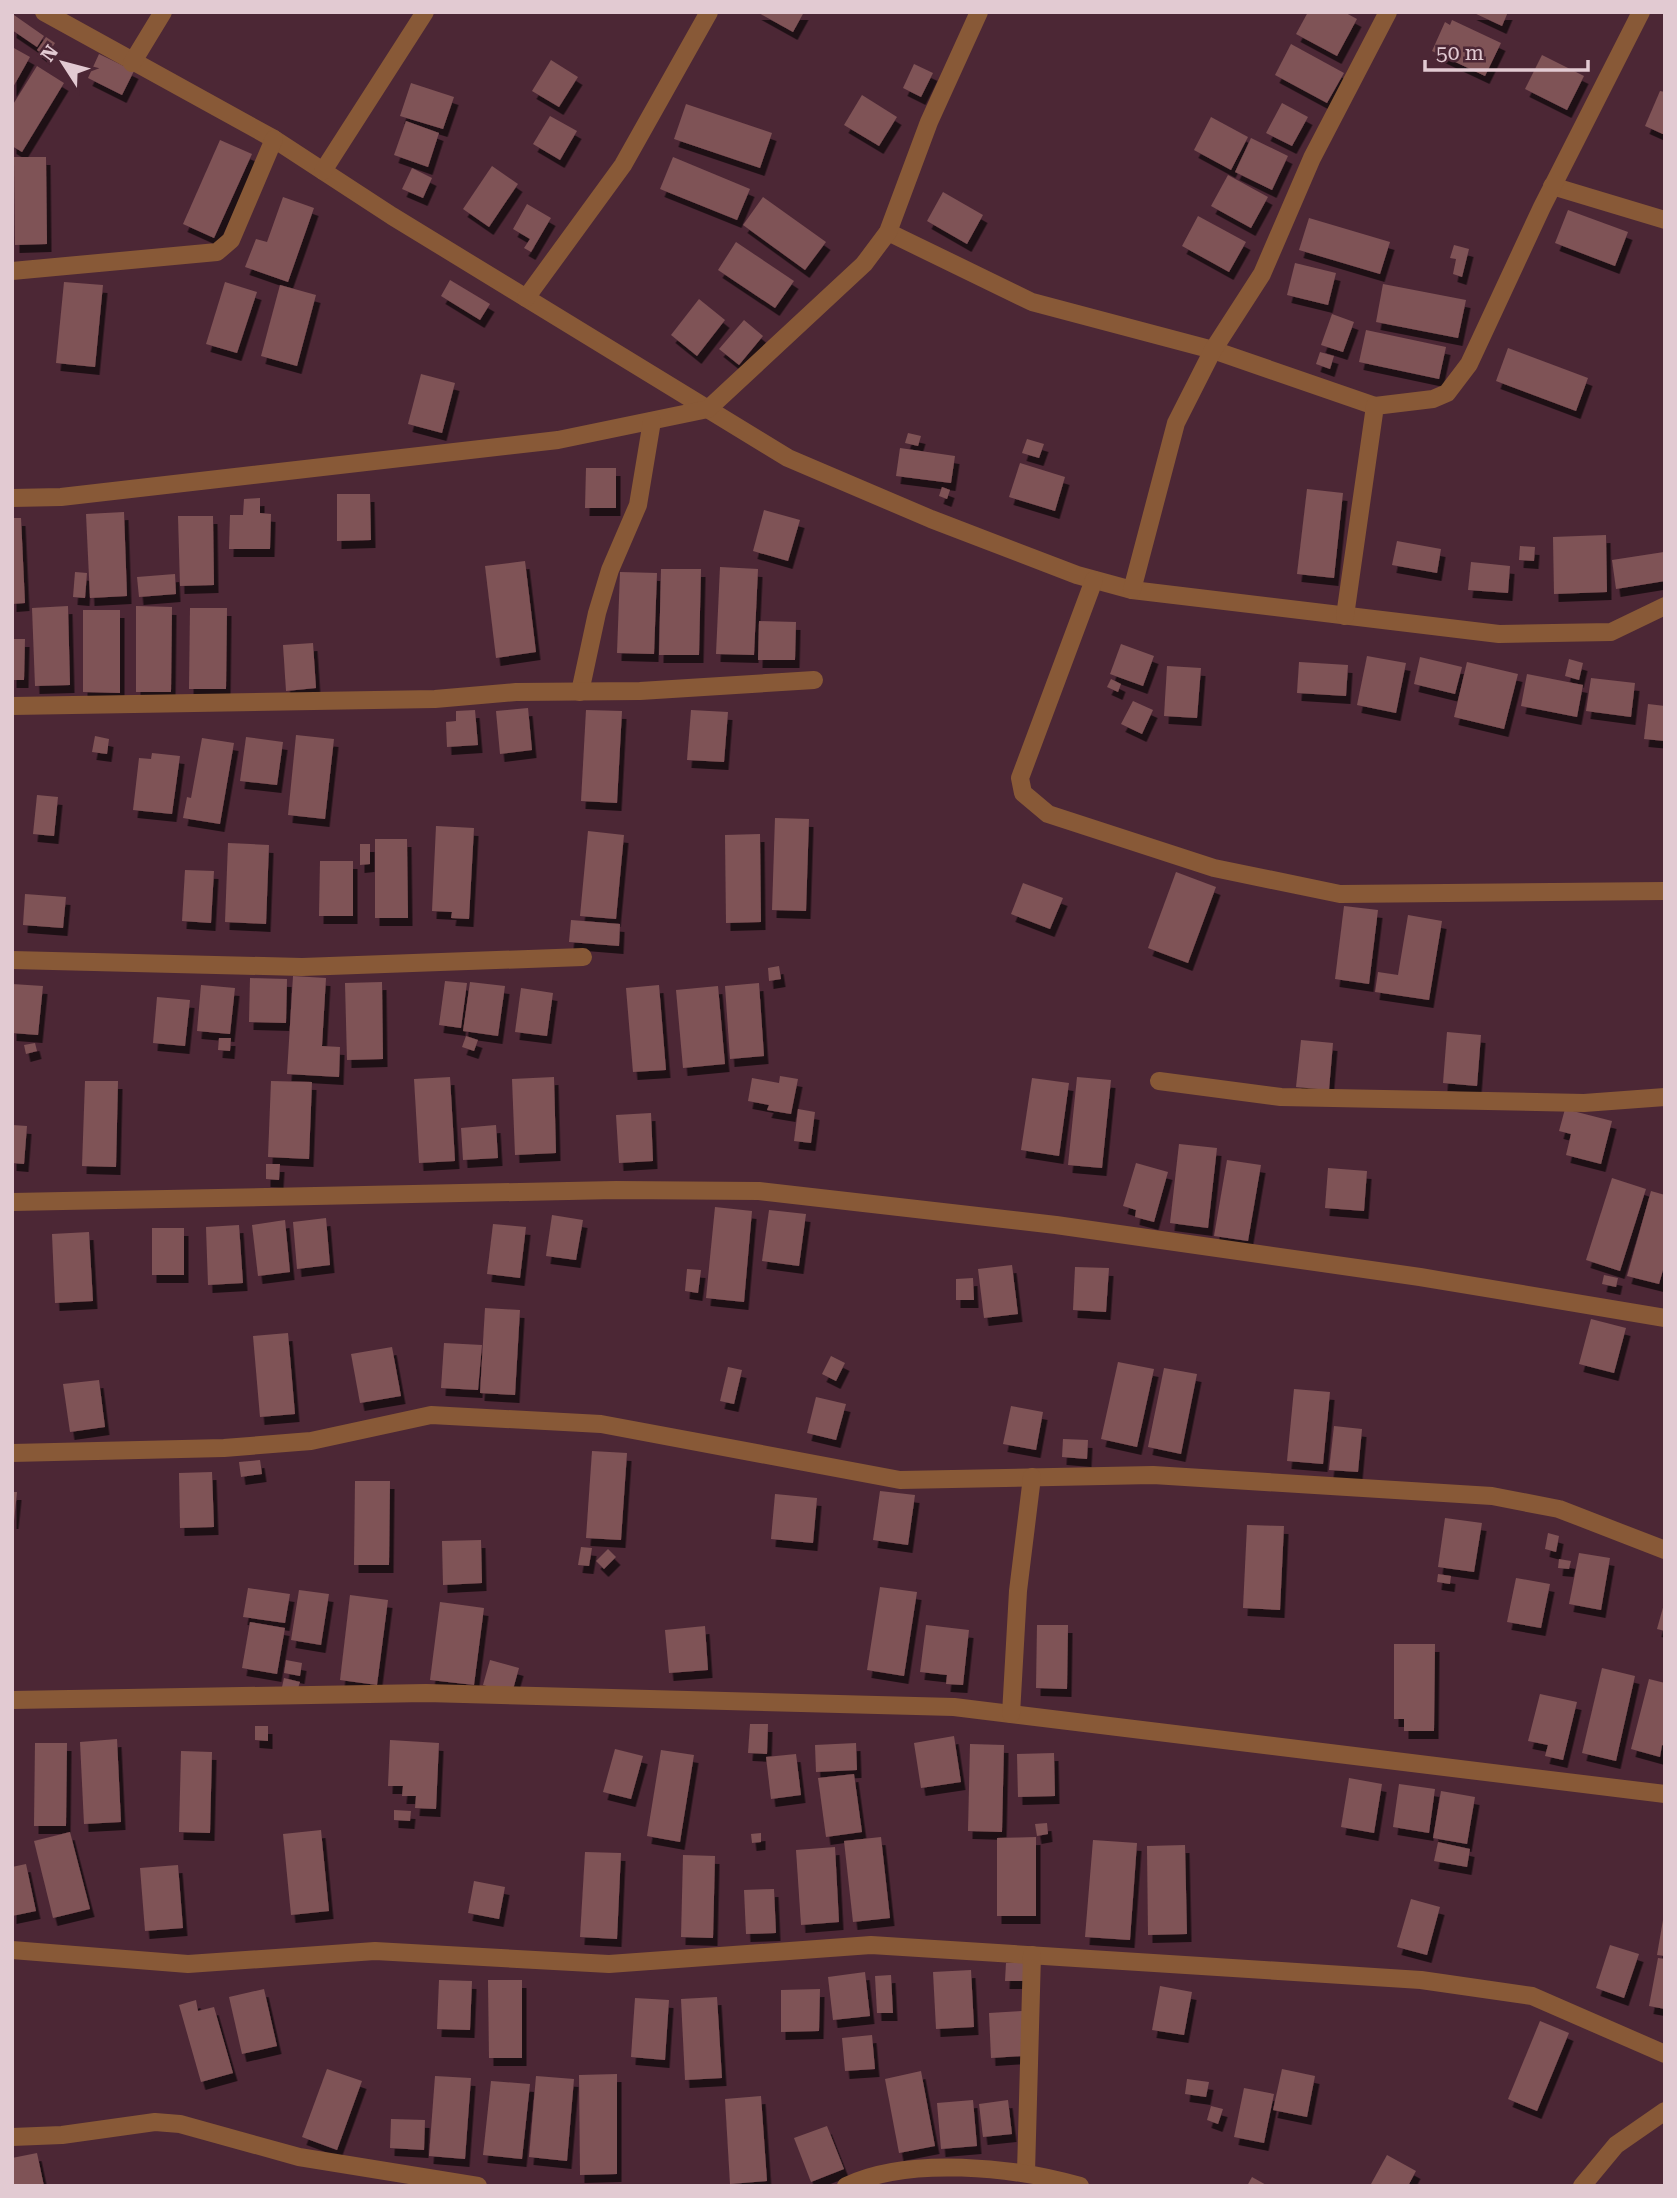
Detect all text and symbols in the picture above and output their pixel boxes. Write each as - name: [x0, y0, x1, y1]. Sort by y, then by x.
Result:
- north arrow: [28, 28, 98, 98]
- scale bar: [1425, 28, 1588, 72]
- text: N: [36, 40, 63, 66]
- text: 50 m: [1436, 41, 1484, 65]

